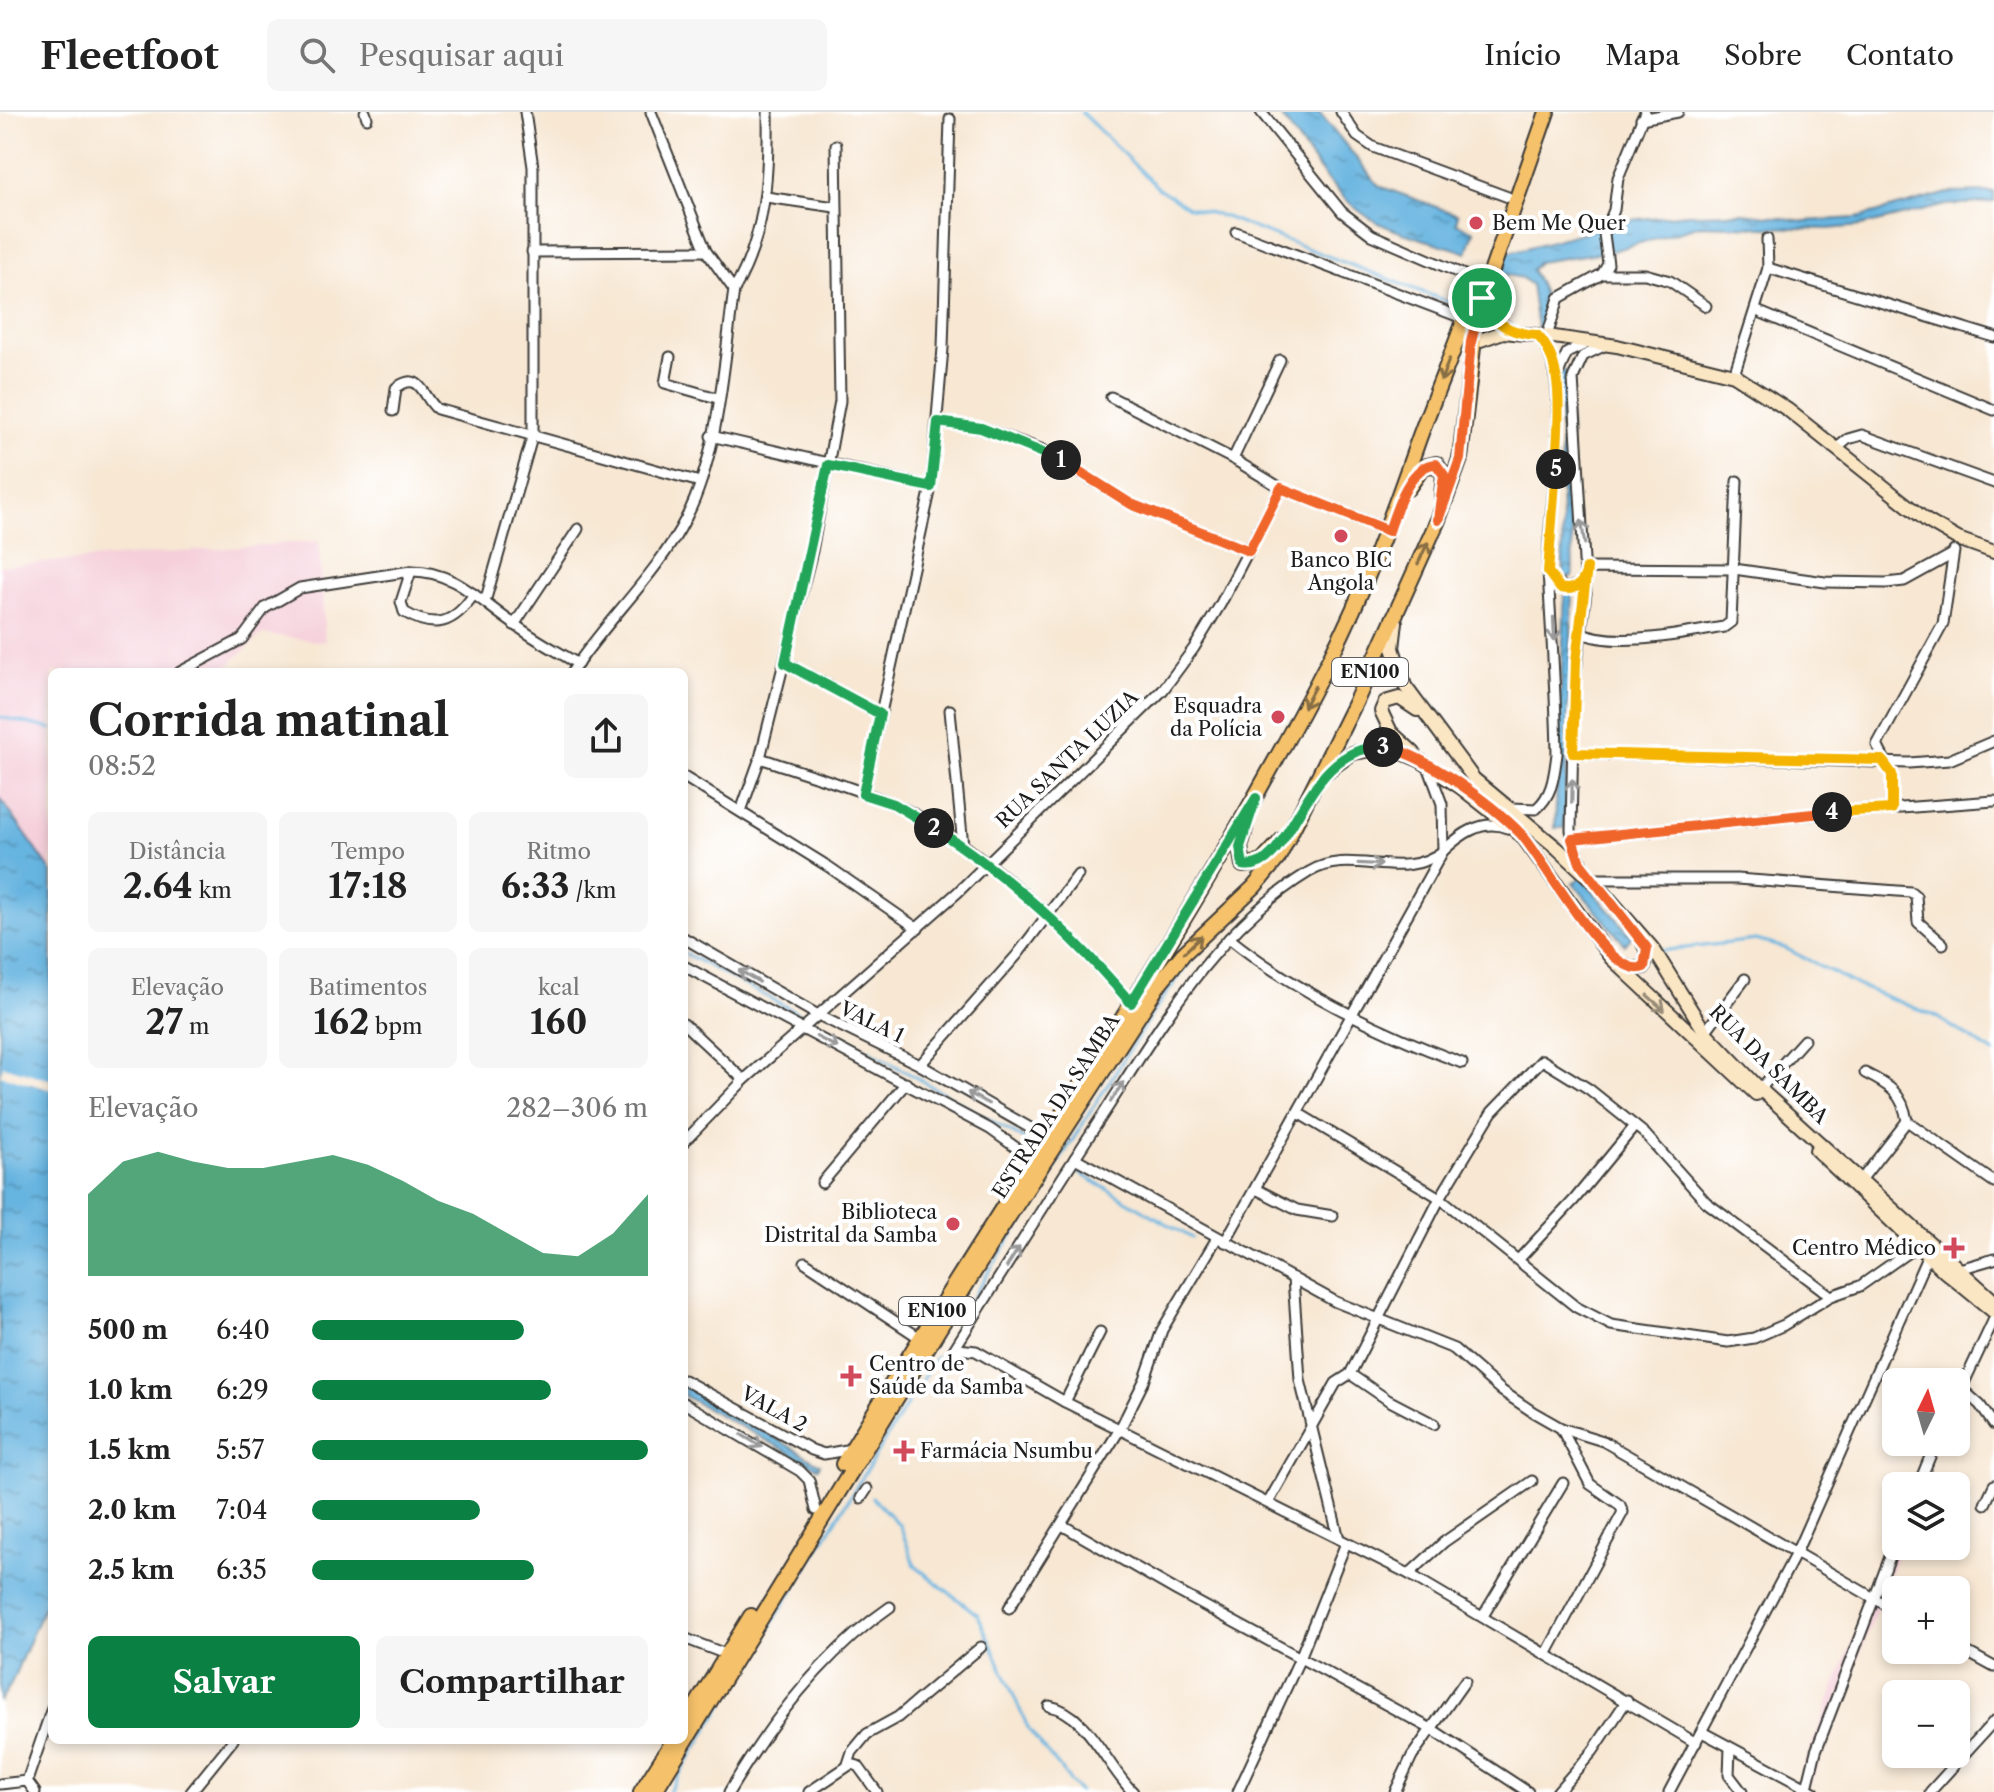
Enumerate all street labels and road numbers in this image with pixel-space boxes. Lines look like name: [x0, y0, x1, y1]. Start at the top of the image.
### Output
road number: EN100: [1332, 658, 1408, 686]
street label: RUA SANTA LUZIA: [991, 684, 1144, 833]
street label: VALA 1: [835, 996, 909, 1048]
street label: RUA DA SAMBA: [1704, 999, 1834, 1129]
street label: ESTRADA DA SAMBA: [987, 1008, 1125, 1203]
road number: EN100: [899, 1297, 975, 1325]
street label: VALA 2: [736, 1381, 811, 1437]

